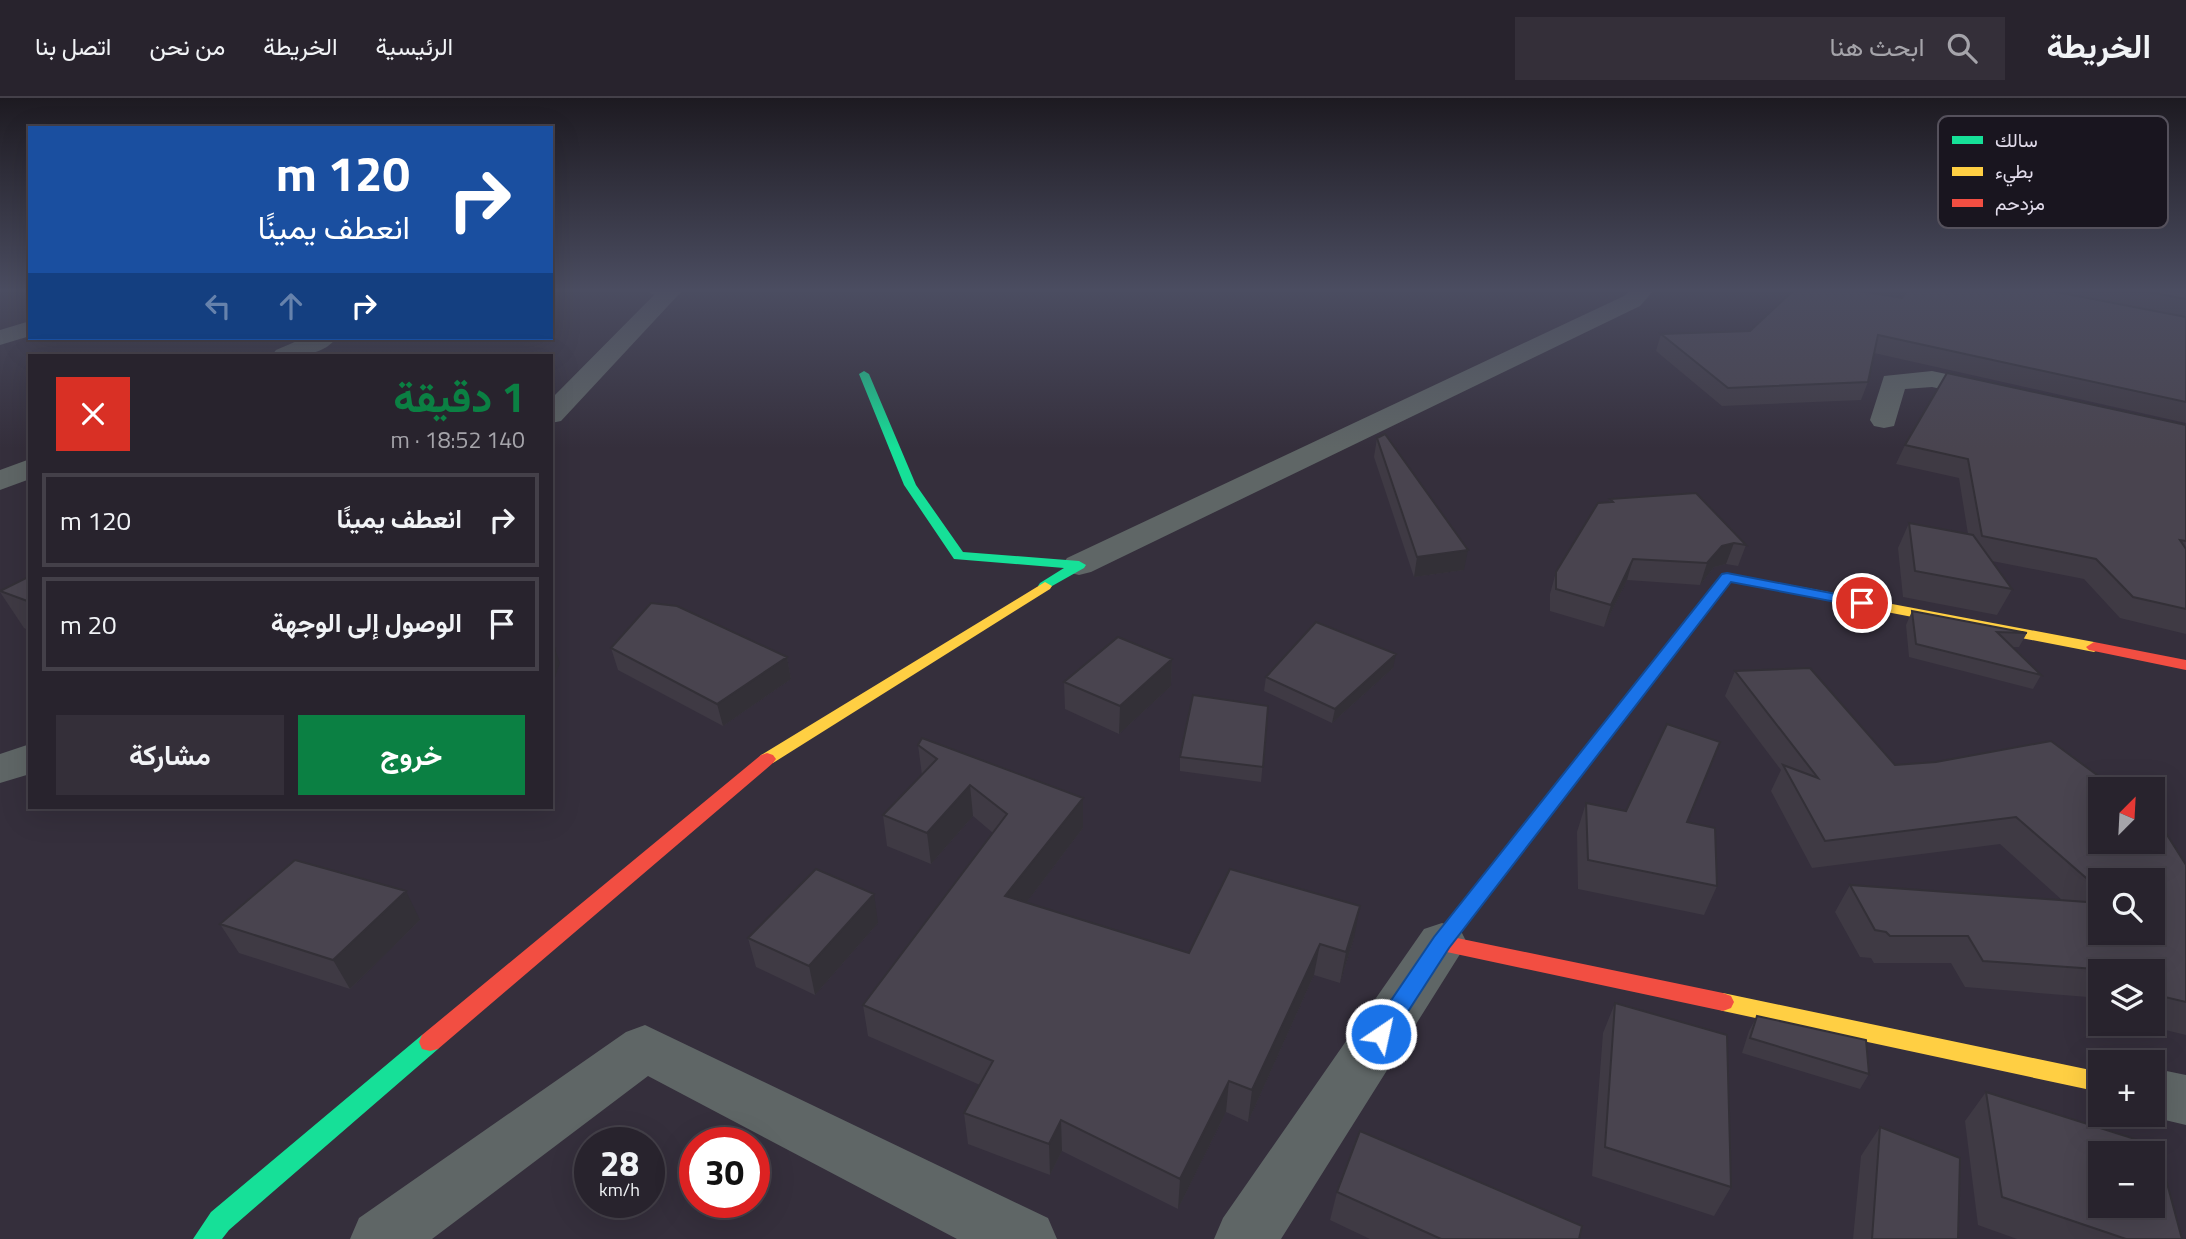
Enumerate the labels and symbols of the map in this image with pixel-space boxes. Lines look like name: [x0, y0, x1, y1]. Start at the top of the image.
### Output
legend: [1938, 116, 2168, 228]
text: سالك: [1995, 125, 2038, 154]
text: بطيء: [1995, 156, 2033, 187]
text: مزدحم: [1995, 188, 2045, 217]
pin: [1832, 573, 1892, 633]
north arrow: [2088, 777, 2165, 854]
position arrow: [1344, 997, 1418, 1071]
speed limit sign: 30: [679, 1127, 770, 1218]

